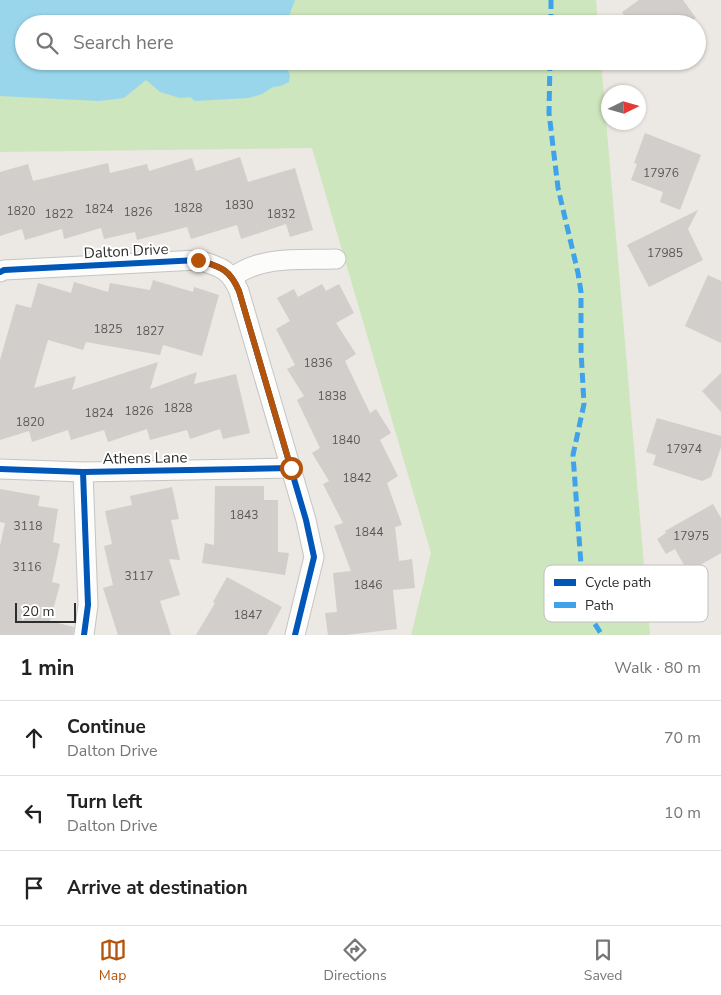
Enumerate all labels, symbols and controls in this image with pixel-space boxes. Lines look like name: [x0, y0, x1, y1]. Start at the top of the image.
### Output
search box: [15, 15, 706, 70]
icon: search: [33, 29, 61, 57]
text: Search here: [73, 30, 174, 56]
north arrow: [601, 85, 646, 130]
house number: 17976: [643, 165, 679, 181]
house number: 1830: [225, 197, 253, 213]
house number: 1828: [174, 200, 202, 216]
house number: 1824: [85, 201, 113, 217]
house number: 1820: [7, 203, 35, 219]
house number: 1826: [124, 204, 152, 220]
house number: 1822: [45, 206, 73, 222]
house number: 1832: [267, 206, 295, 222]
street label: Dalton Drive: [83, 239, 169, 263]
house number: 17985: [647, 245, 683, 261]
route end: [187, 249, 210, 272]
house number: 1825: [94, 321, 122, 337]
house number: 1827: [136, 323, 164, 339]
house number: 1836: [304, 355, 332, 371]
house number: 1838: [318, 388, 346, 404]
house number: 1828: [164, 400, 192, 416]
house number: 1826: [125, 403, 153, 419]
house number: 1824: [85, 405, 113, 421]
house number: 1820: [16, 414, 44, 430]
house number: 1840: [332, 432, 360, 448]
house number: 17974: [666, 441, 702, 457]
street label: Athens Lane: [102, 447, 188, 469]
route start: [280, 457, 303, 480]
house number: 1842: [343, 470, 371, 486]
house number: 1843: [230, 507, 258, 523]
house number: 3118: [14, 518, 42, 534]
house number: 1844: [355, 524, 383, 540]
house number: 17975: [673, 528, 709, 544]
house number: 3116: [13, 559, 41, 575]
legend: [544, 565, 708, 622]
house number: 3117: [125, 568, 153, 584]
text: Cycle path: [585, 573, 651, 592]
house number: 1846: [354, 577, 382, 593]
text: Path: [585, 596, 614, 615]
scale bar: [15, 600, 76, 623]
text: 20 m: [22, 602, 54, 621]
house number: 1847: [234, 607, 262, 623]
text: 1 min: [20, 654, 74, 682]
text: Walk · 80 m: [614, 657, 701, 679]
text: Continue: [67, 714, 146, 740]
icon: ahead: [20, 724, 48, 752]
text: 70 m: [664, 727, 701, 749]
text: Dalton Drive: [67, 740, 158, 762]
text: Turn left: [67, 789, 142, 815]
icon: left: [20, 799, 48, 827]
text: 10 m: [664, 802, 701, 824]
text: Dalton Drive: [67, 815, 158, 837]
icon: arrive: [20, 874, 48, 902]
text: Arrive at destination: [67, 875, 248, 901]
tab: Map: [99, 936, 127, 985]
tab: Directions: [324, 936, 387, 985]
tab: Saved: [584, 936, 622, 985]

